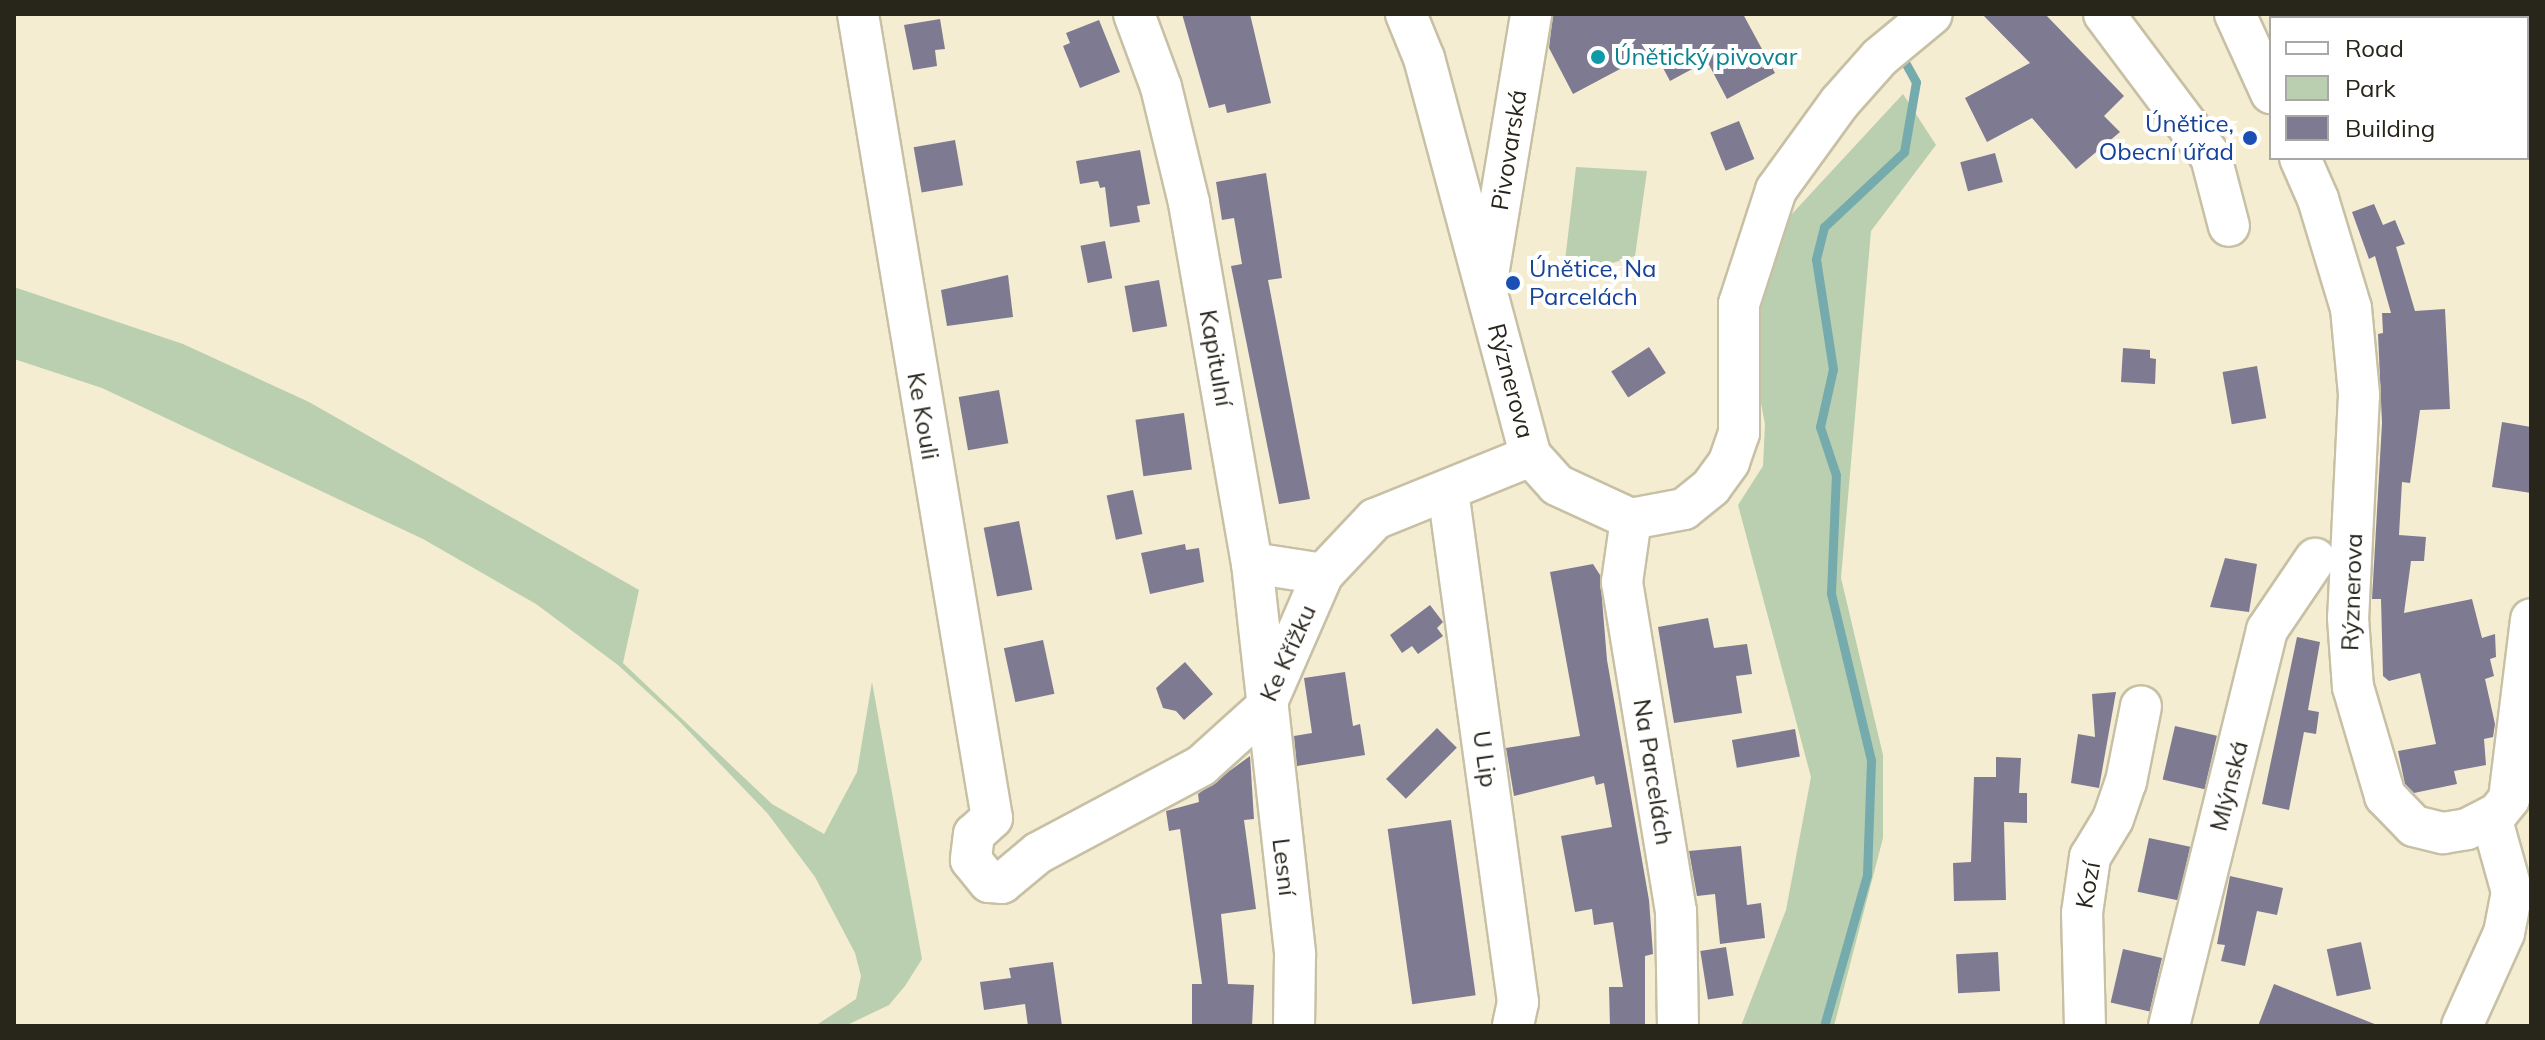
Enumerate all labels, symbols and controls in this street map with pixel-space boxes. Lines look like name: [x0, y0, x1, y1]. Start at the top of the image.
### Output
legend: [2269, 16, 2529, 160]
text: Road: [2345, 33, 2404, 63]
place label: Únětický pivovar: [1614, 43, 1797, 71]
marker: Únětický pivovar: [1589, 48, 1607, 66]
text: Park: [2345, 73, 2396, 103]
street label: Pivovarská: [1485, 88, 1533, 212]
place label: Únětice, Obecní úřad: [2099, 110, 2234, 166]
text: Building: [2345, 113, 2435, 143]
marker: Únětice, Obecní úřad: [2241, 129, 2259, 147]
place label: Únětice, Na Parcelách: [1529, 255, 1657, 311]
marker: Únětice, Na Parcelách: [1504, 274, 1522, 292]
street label: Kapitulní: [1193, 308, 1239, 408]
street label: Rýznerova: [1482, 320, 1540, 442]
street label: Ke Kouli: [901, 370, 945, 462]
street label: Rýznerova: [2336, 533, 2368, 651]
street label: Ke Křížku: [1254, 600, 1322, 706]
street label: Na Parcelách: [1627, 697, 1679, 847]
street label: U Lip: [1467, 729, 1503, 789]
street label: Mlýnská: [2204, 738, 2254, 834]
street label: Lesní: [1266, 837, 1302, 897]
street label: Kozí: [2070, 860, 2106, 910]

